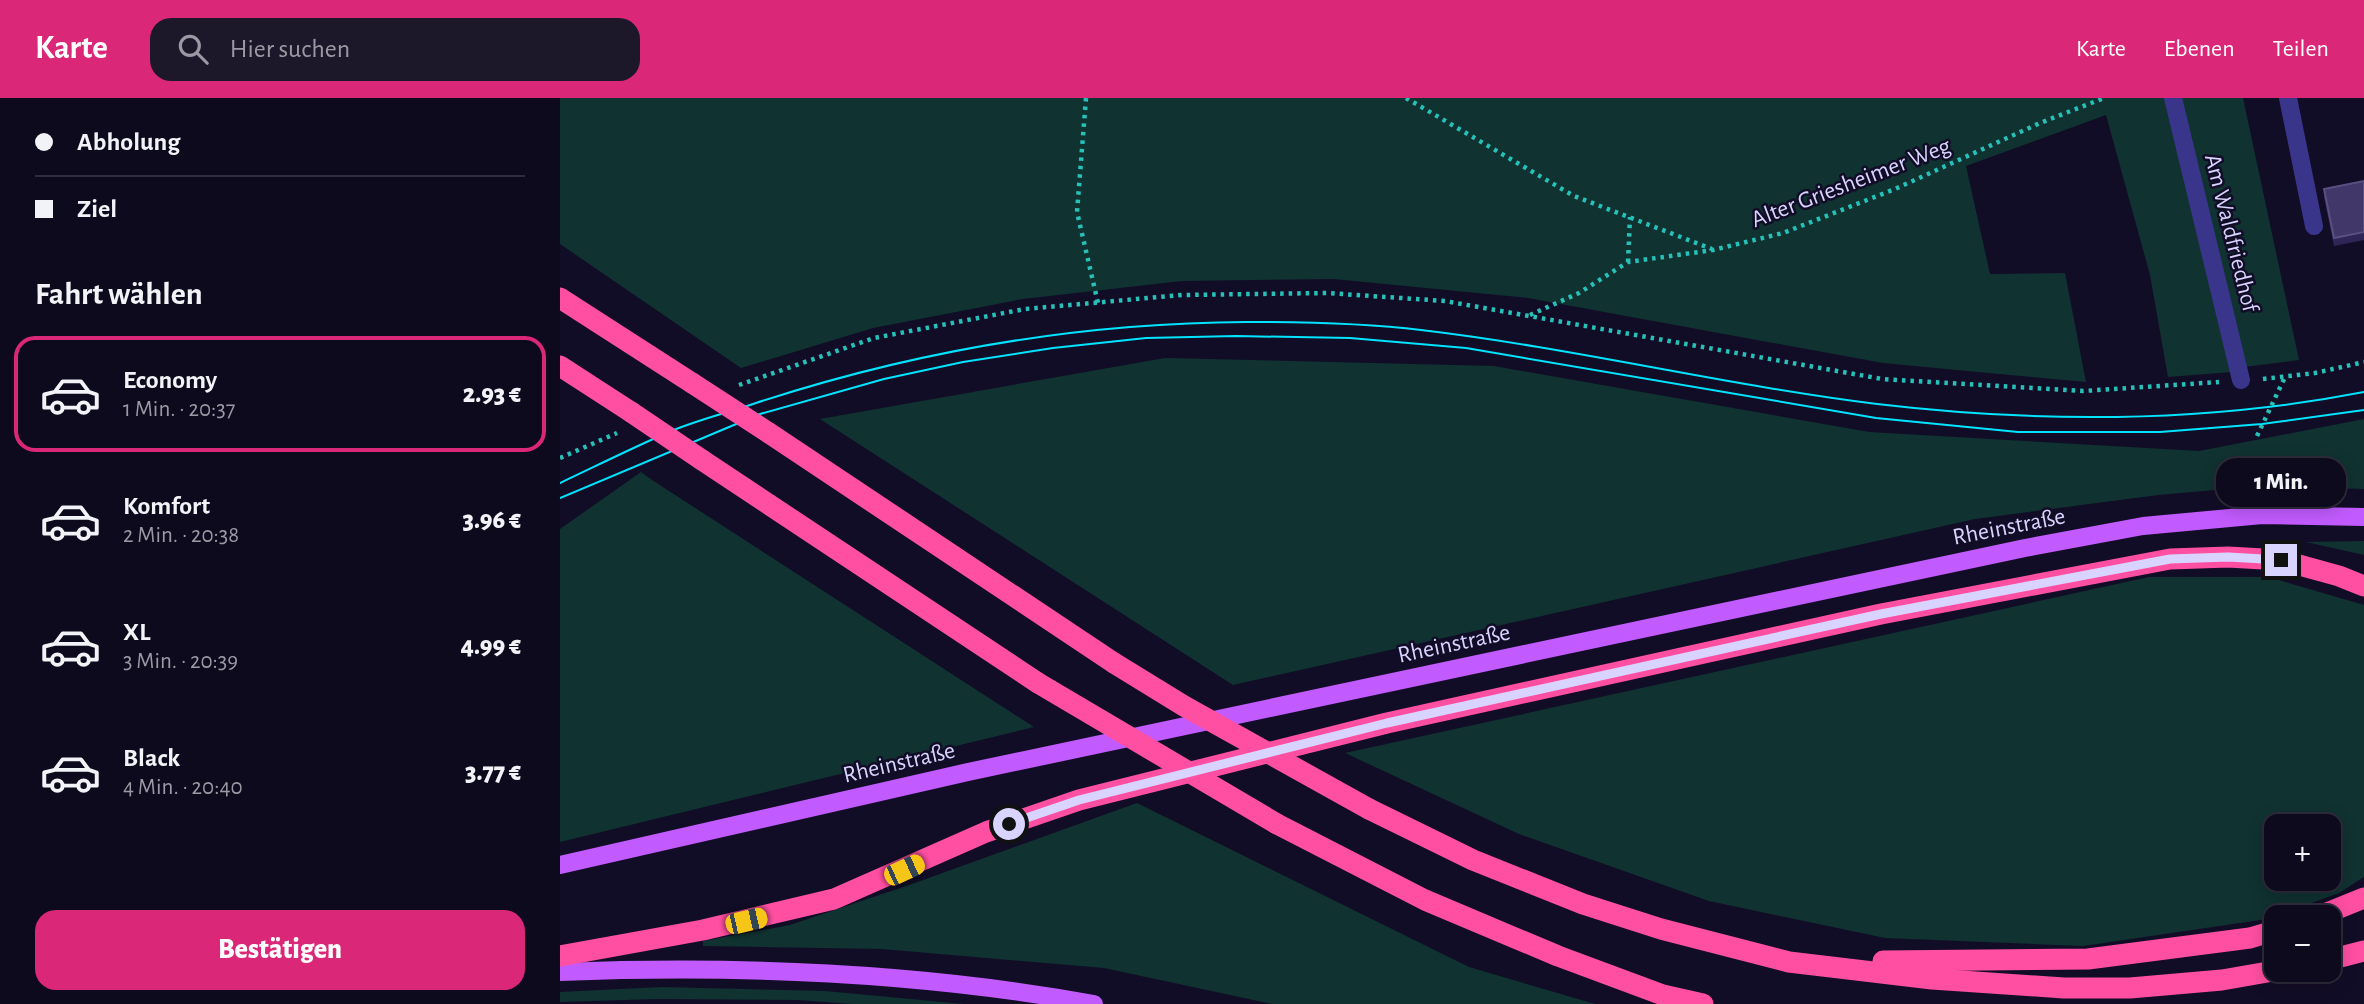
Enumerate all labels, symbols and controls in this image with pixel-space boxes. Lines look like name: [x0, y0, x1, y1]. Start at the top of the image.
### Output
search box: [150, 18, 640, 81]
icon: search: [174, 30, 212, 68]
text: Karte: [35, 32, 108, 65]
text: Hier suchen: [230, 36, 350, 62]
text: Karte: [2076, 37, 2126, 61]
text: Ebenen: [2164, 37, 2235, 61]
text: Teilen: [2273, 37, 2329, 61]
text: Abholung: [77, 129, 180, 155]
street label: Alter Griesheimer Weg: [1748, 134, 1954, 232]
street label: Am Waldfriedhof: [2200, 152, 2263, 316]
text: Ziel: [77, 196, 117, 222]
text: Fahrt wählen: [35, 278, 203, 310]
icon: car: [39, 363, 102, 426]
text: Economy: [123, 367, 217, 393]
text: 2.93 €: [463, 381, 521, 407]
text: 1 Min. · 20:37: [123, 398, 235, 421]
callout: 1 Min.: [2216, 458, 2346, 508]
text: 1 Min.: [2254, 471, 2308, 494]
icon: car: [39, 489, 102, 552]
text: Komfort: [123, 493, 210, 519]
street label: Rheinstraße: [1951, 504, 2067, 550]
text: 3.96 €: [462, 507, 521, 533]
text: 2 Min. · 20:38: [123, 524, 239, 547]
route end: [2265, 544, 2297, 576]
icon: car: [39, 615, 102, 678]
text: XL: [123, 619, 150, 645]
street label: Rheinstraße: [1396, 620, 1512, 668]
text: 4.99 €: [461, 633, 521, 659]
text: 3 Min. · 20:39: [123, 650, 238, 673]
street label: Rheinstraße: [841, 738, 957, 788]
icon: car: [39, 741, 102, 804]
text: Black: [123, 745, 180, 771]
text: 3.77 €: [465, 759, 521, 785]
text: 4 Min. · 20:40: [123, 776, 243, 799]
route start: [993, 808, 1025, 840]
map controls: [2264, 814, 2341, 982]
button: +: [2264, 814, 2341, 891]
car: [881, 852, 928, 888]
button: −: [2264, 905, 2341, 982]
car: [724, 906, 769, 936]
button: Bestätigen: [35, 910, 525, 990]

